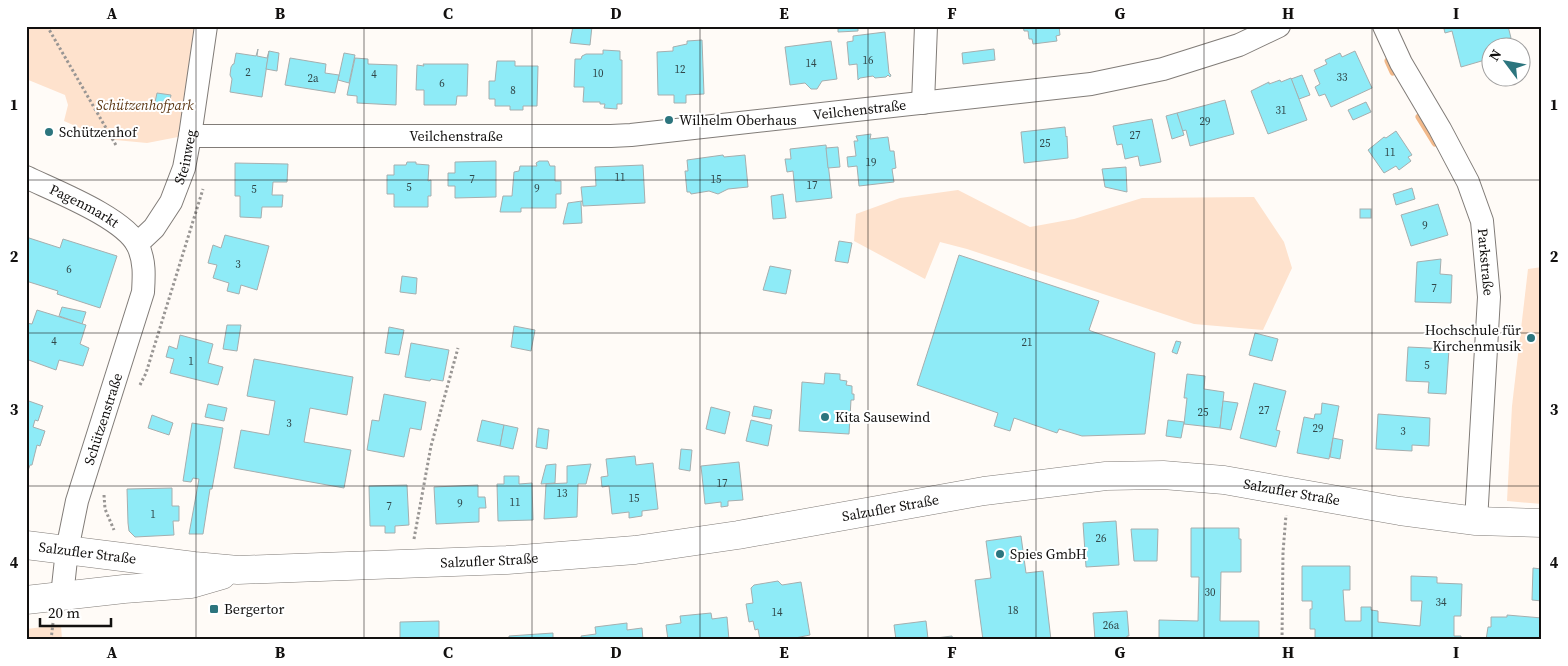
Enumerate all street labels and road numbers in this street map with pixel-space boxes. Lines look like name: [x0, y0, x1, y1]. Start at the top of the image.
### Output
street label: Veilchenstraße: [812, 95, 907, 125]
street label: Veilchenstraße: [409, 126, 503, 146]
street label: Steinweg: [169, 128, 201, 187]
street label: Pagenmarkt: [47, 179, 124, 233]
street label: Parkstraße: [1473, 227, 1499, 297]
street label: Schützenstraße: [79, 370, 127, 468]
street label: Salzufler Straße: [1242, 474, 1342, 510]
street label: Salzufler Straße: [840, 489, 940, 526]
street label: Salzufler Straße: [38, 537, 137, 569]
street label: Salzufler Straße: [440, 548, 539, 572]

